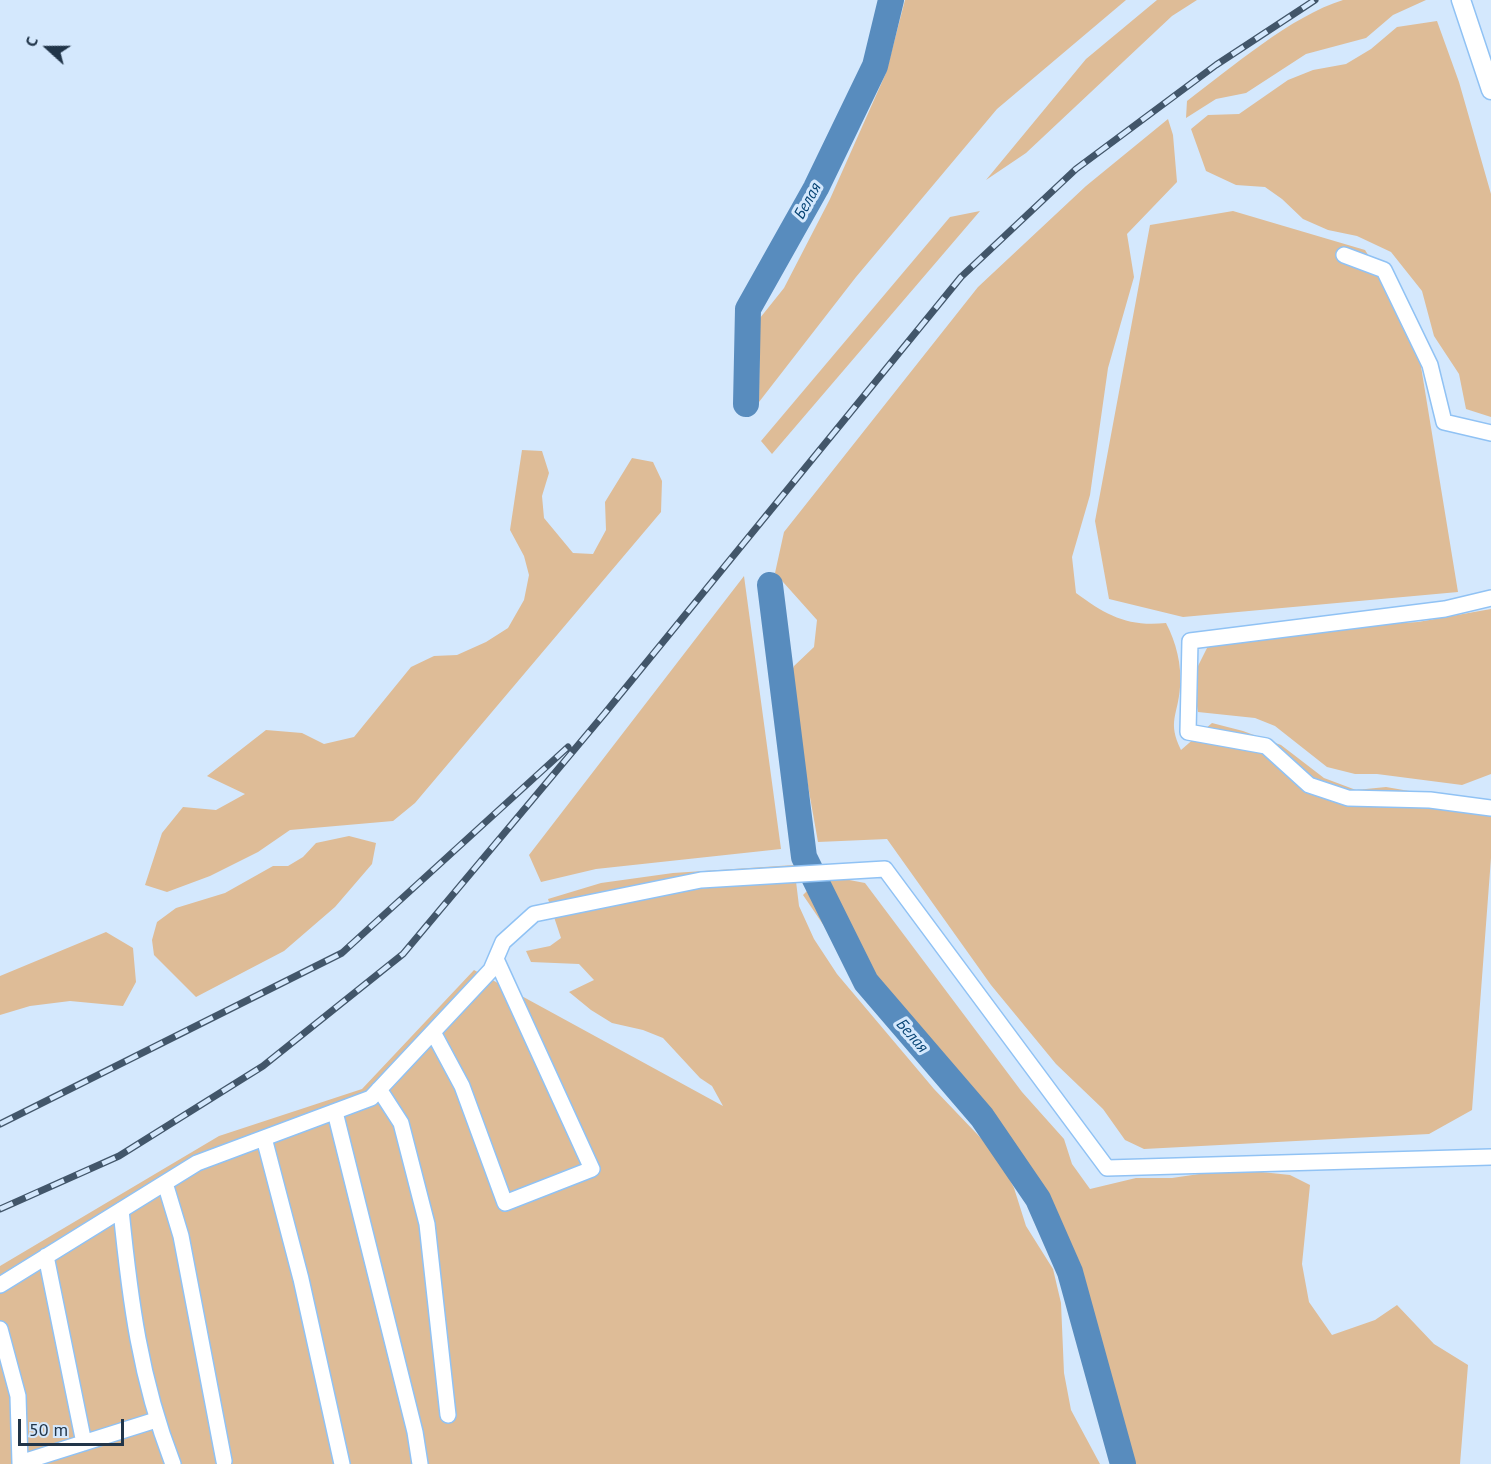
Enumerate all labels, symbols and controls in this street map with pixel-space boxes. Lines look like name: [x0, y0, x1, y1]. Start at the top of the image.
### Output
north arrow: [18, 18, 78, 78]
text: С: [20, 34, 42, 49]
water label: Белая: [790, 179, 826, 223]
water label: Белая: [892, 1015, 932, 1057]
scale bar: [21, 1407, 128, 1445]
text: 50 m: [29, 1418, 68, 1441]

